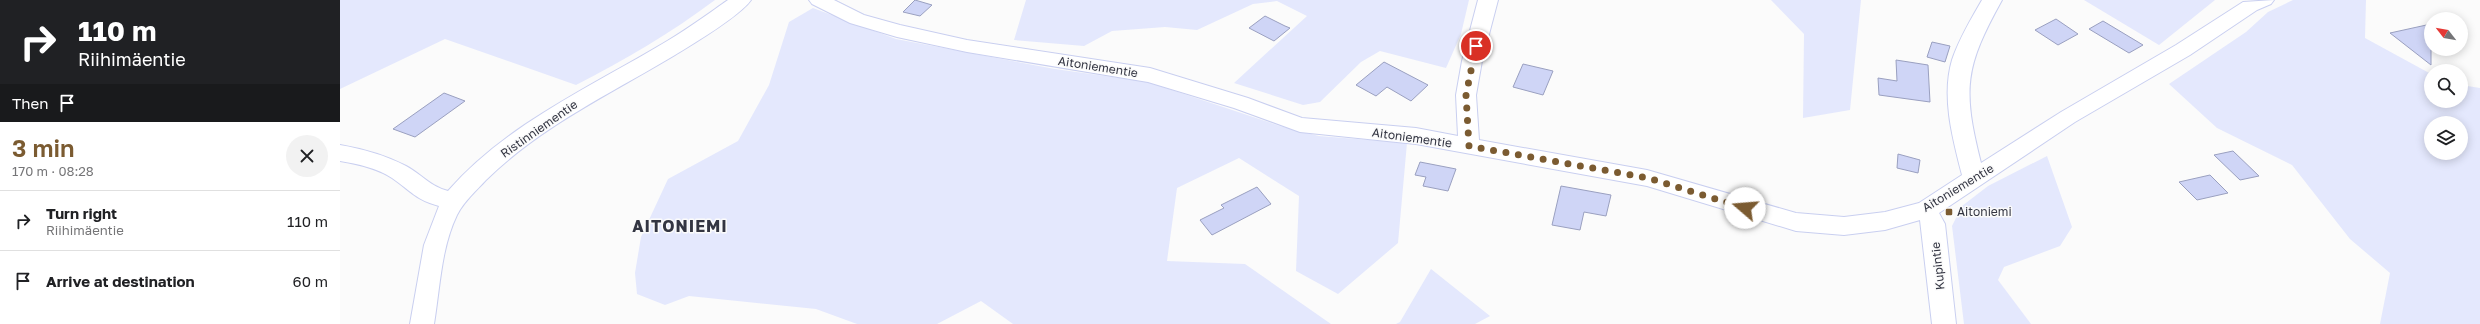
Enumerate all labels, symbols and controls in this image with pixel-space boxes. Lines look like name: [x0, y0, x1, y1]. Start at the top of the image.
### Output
north arrow: [2424, 12, 2468, 56]
map controls: [2424, 12, 2468, 160]
text: 110 m: [78, 14, 157, 47]
icon: right: [12, 16, 64, 68]
pin: [1459, 29, 1493, 63]
icon: arrive: [1465, 35, 1487, 57]
text: Riihimäentie: [78, 48, 186, 70]
street label: Aitoniementie: [1057, 53, 1139, 80]
button: search: [2424, 64, 2468, 108]
icon: arrive: [56, 92, 78, 114]
text: Then: [12, 94, 48, 112]
street label: Ristinniementie: [497, 96, 580, 161]
button: layers: [2424, 116, 2468, 160]
street label: Aitoniementie: [1371, 124, 1453, 151]
text: 3 min: [12, 133, 75, 162]
button: close: [286, 135, 328, 177]
street label: Aitoniementie: [1919, 160, 1996, 215]
text: 170 m · 08:28: [12, 163, 94, 179]
position arrow: [1724, 187, 1766, 229]
text: Turn right: [46, 204, 117, 222]
place label: Aitoniemi: [1957, 204, 2012, 219]
marker: Aitoniemi: [1944, 207, 1954, 217]
icon: right: [12, 210, 34, 232]
text: 110 m: [287, 212, 328, 230]
district label: AITONIEMI: [632, 216, 728, 236]
text: Riihimäentie: [46, 222, 124, 238]
street label: Kupintie: [1928, 241, 1947, 291]
icon: arrive: [12, 270, 34, 292]
text: Arrive at destination: [46, 272, 195, 290]
text: 60 m: [293, 272, 328, 290]

